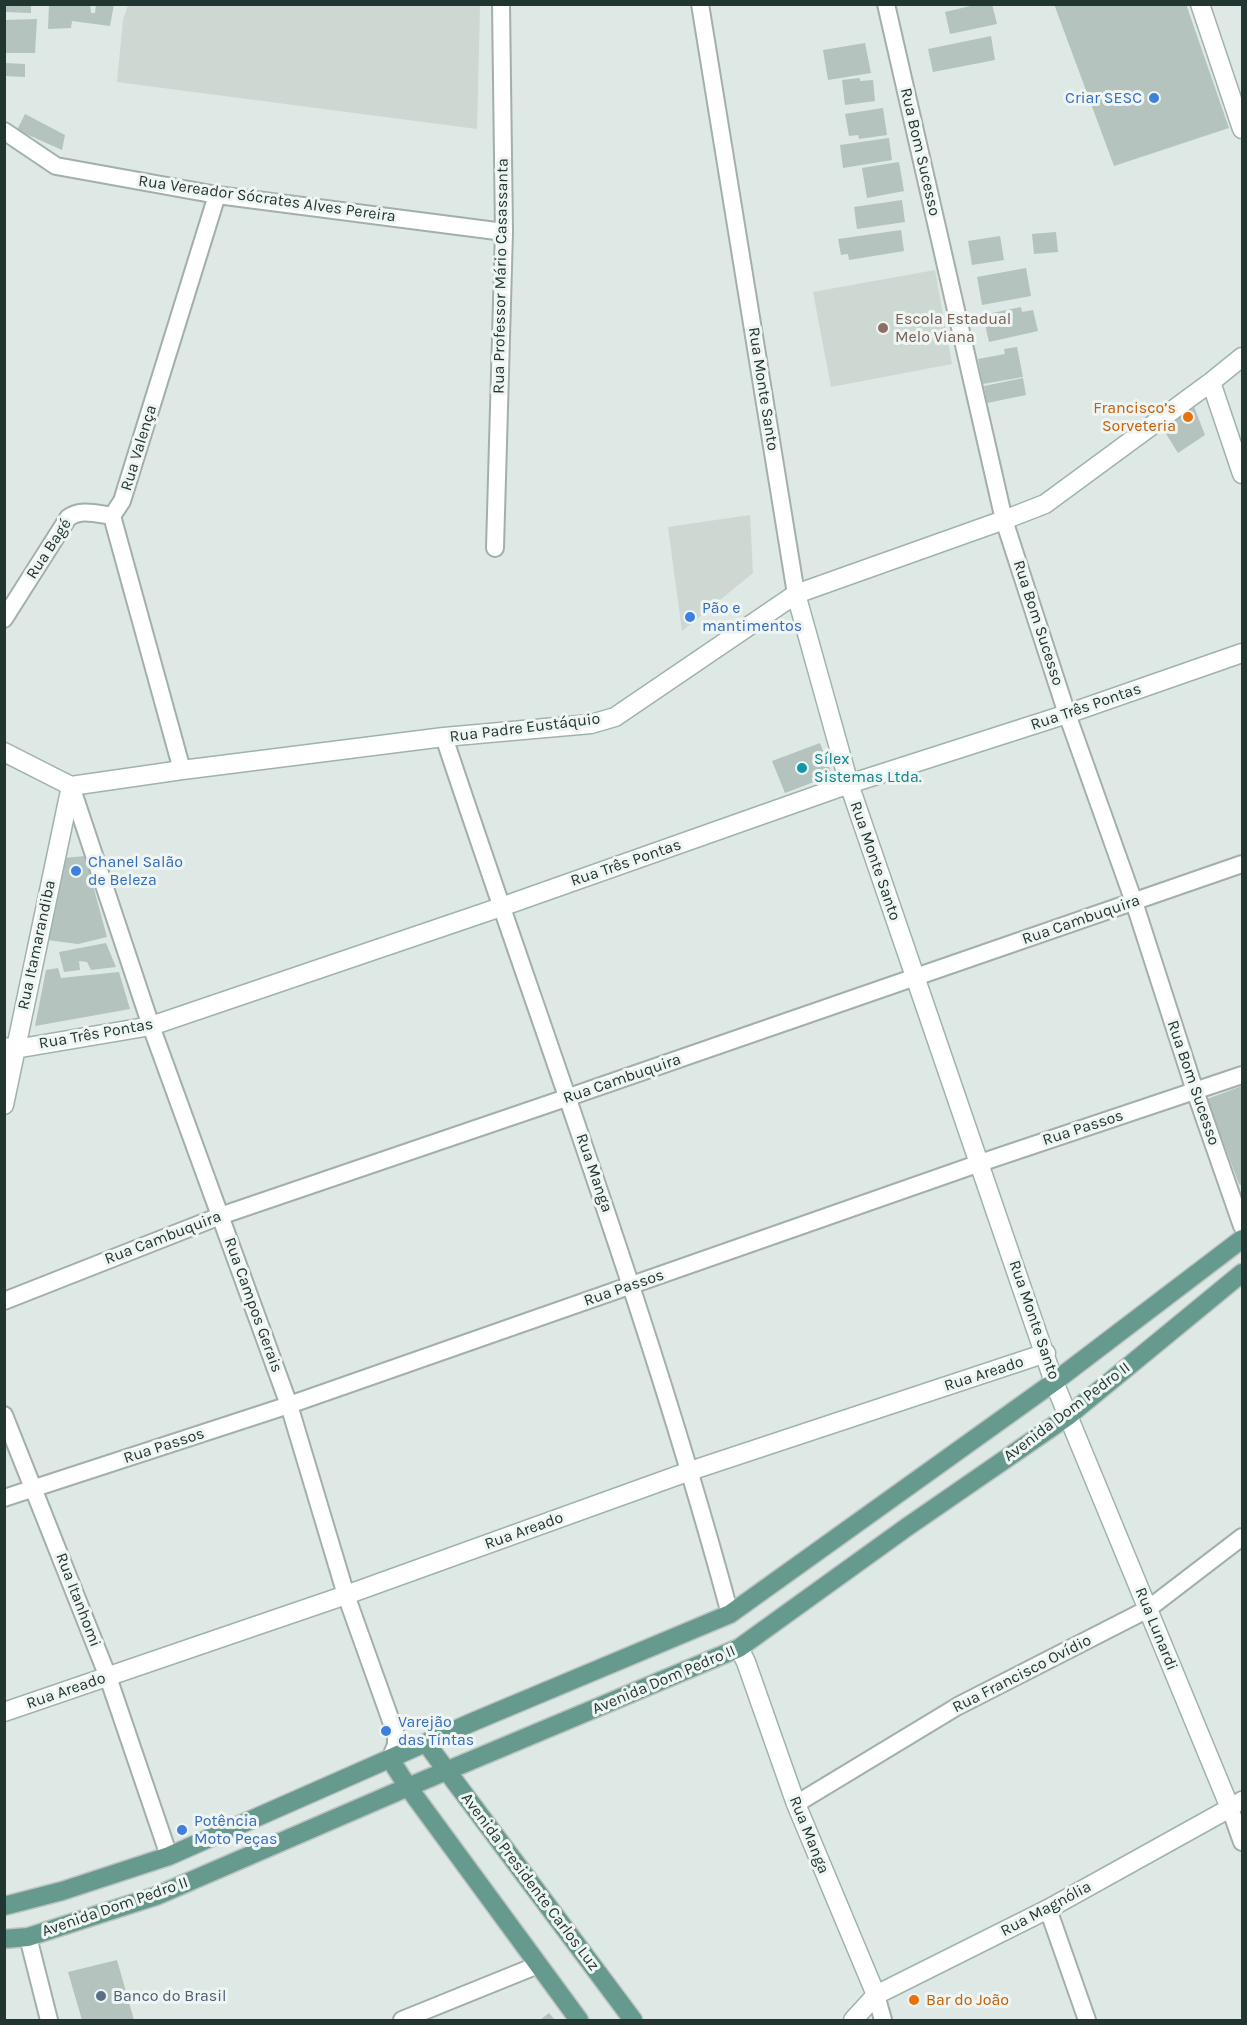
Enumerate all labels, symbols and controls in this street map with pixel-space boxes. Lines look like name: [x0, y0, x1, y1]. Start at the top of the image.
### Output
street label: Rua Bom Sucesso: [896, 86, 944, 218]
place label: Criar SESC: [1065, 88, 1142, 108]
marker: Criar SESC: [1147, 91, 1161, 105]
street label: Rua Professor Mário Casassanta: [489, 158, 513, 394]
street label: Rua Vereador Sócrates Alves Pereira: [137, 171, 397, 227]
place label: Escola Estadual Melo Viana: [895, 309, 1011, 347]
marker: Escola Estadual Melo Viana: [876, 321, 890, 335]
street label: Rua Monte Santo: [744, 326, 782, 452]
place label: Francisco’s Sorveteria: [1093, 398, 1176, 436]
street label: Rua Valença: [117, 403, 161, 493]
marker: Francisco’s Sorveteria: [1181, 410, 1195, 424]
street label: Rua Bagé: [22, 515, 76, 583]
street label: Rua Bom Sucesso: [1009, 558, 1067, 688]
place label: Pão e mantimentos: [702, 598, 802, 636]
marker: Pão e mantimentos: [683, 610, 697, 624]
street label: Rua Três Pontas: [1028, 679, 1144, 735]
street label: Rua Padre Eustáquio: [449, 709, 601, 747]
place label: Sílex Sistemas Ltda.: [814, 749, 922, 787]
marker: Sílex Sistemas Ltda.: [795, 761, 809, 775]
street label: Rua Monte Santo: [846, 799, 904, 923]
street label: Rua Três Pontas: [568, 835, 684, 891]
place label: Chanel Salão de Beleza: [88, 852, 183, 890]
marker: Chanel Salão de Beleza: [69, 864, 83, 878]
street label: Rua Itamarandiba: [14, 878, 60, 1012]
street label: Rua Cambuquira: [1020, 891, 1142, 949]
street label: Rua Três Pontas: [37, 1015, 155, 1053]
street label: Rua Bom Sucesso: [1163, 1018, 1223, 1148]
street label: Rua Cambuquira: [561, 1050, 683, 1108]
street label: Rua Passos: [1040, 1106, 1126, 1150]
street label: Rua Manga: [572, 1131, 616, 1215]
street label: Rua Cambuquira: [102, 1207, 224, 1269]
street label: Rua Campos Gerais: [220, 1235, 286, 1375]
street label: Rua Monte Santo: [1005, 1258, 1063, 1382]
street label: Rua Passos: [581, 1265, 667, 1311]
street label: Rua Areado: [942, 1352, 1026, 1396]
street label: Avenida Dom Pedro II: [1000, 1358, 1134, 1466]
street label: Rua Passos: [121, 1424, 207, 1468]
street label: Rua Areado: [482, 1508, 566, 1554]
street label: Rua Itanhomi: [51, 1550, 105, 1650]
street label: Rua Lunardi: [1131, 1585, 1181, 1673]
street label: Rua Francisco Ovídio: [949, 1631, 1095, 1717]
street label: Avenida Dom Pedro II: [590, 1641, 738, 1719]
street label: Rua Areado: [24, 1669, 108, 1713]
place label: Varejão das Tintas: [398, 1712, 474, 1750]
marker: Varejão das Tintas: [379, 1724, 393, 1738]
street label: Avenida Presidente Carlos Luz: [457, 1789, 603, 1975]
street label: Rua Manga: [785, 1793, 833, 1877]
place label: Potência Moto Peças: [194, 1811, 277, 1849]
marker: Potência Moto Peças: [175, 1823, 189, 1837]
street label: Avenida Dom Pedro II: [39, 1873, 191, 1941]
street label: Rua Magnólia: [997, 1877, 1095, 1941]
place label: Banco do Brasil: [113, 1986, 226, 2006]
marker: Banco do Brasil: [94, 1989, 108, 2003]
place label: Bar do João: [926, 1990, 1009, 2010]
marker: Bar do João: [907, 1993, 921, 2007]

